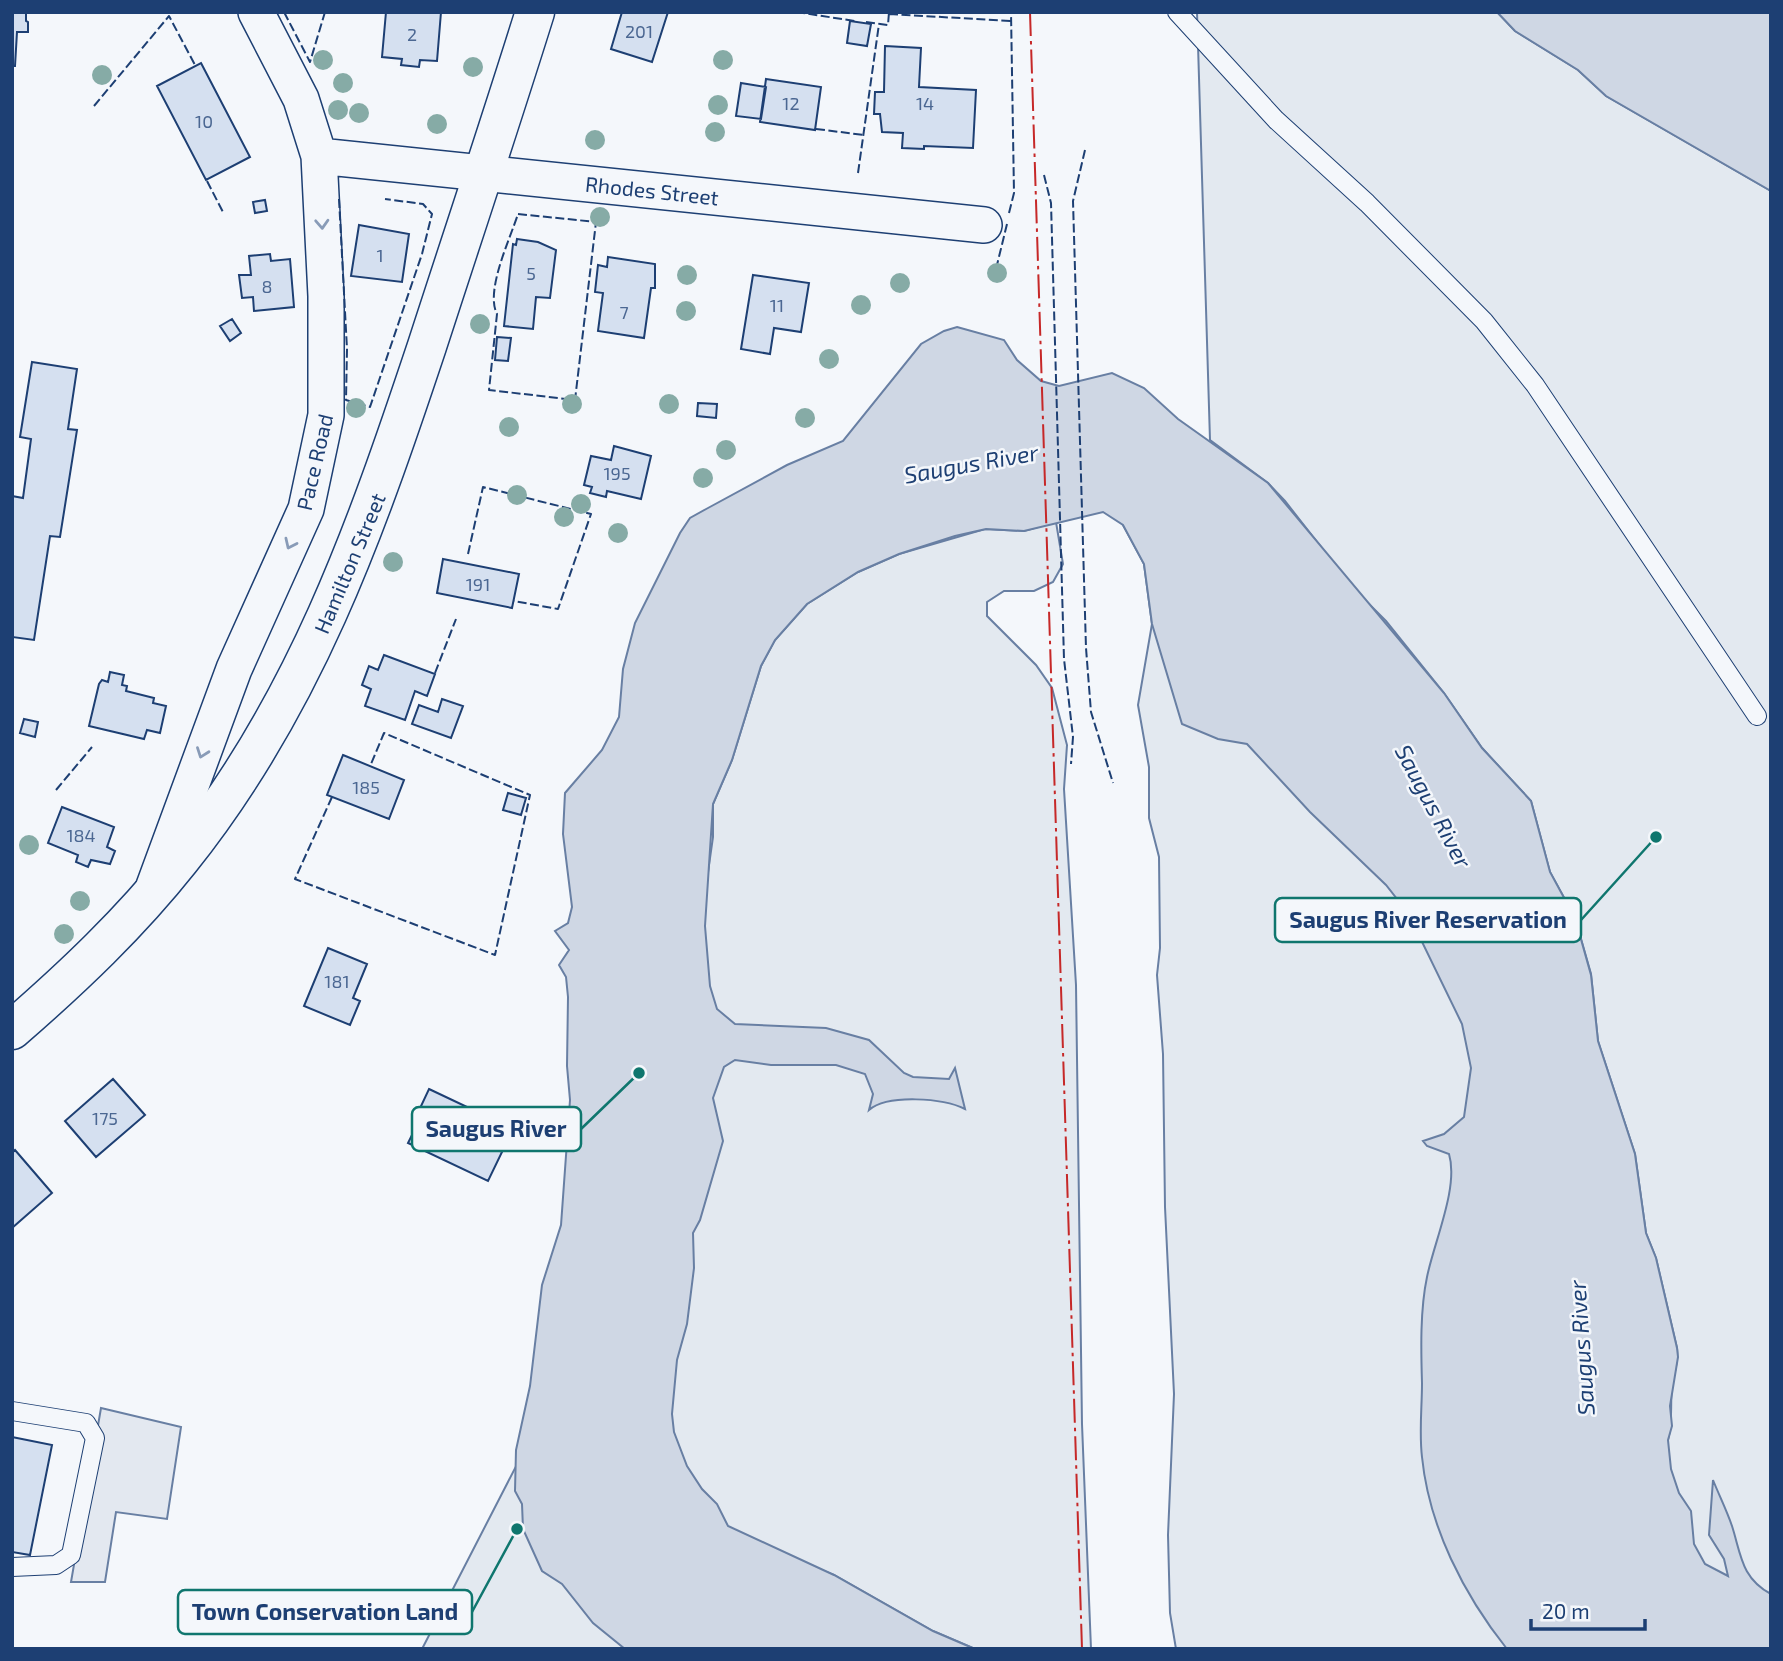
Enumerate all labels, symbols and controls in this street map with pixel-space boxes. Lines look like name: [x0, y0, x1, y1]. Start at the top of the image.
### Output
house number: 201: [625, 20, 653, 42]
house number: 2: [407, 23, 417, 45]
house number: 12: [782, 92, 800, 114]
house number: 14: [916, 92, 934, 114]
house number: 10: [195, 110, 213, 132]
street label: Rhodes Street: [584, 171, 720, 209]
one-way arrow: [315, 219, 330, 230]
house number: 1: [376, 244, 384, 266]
house number: 5: [526, 262, 536, 284]
house number: 8: [262, 275, 272, 297]
house number: 11: [770, 294, 784, 316]
house number: 7: [619, 301, 629, 323]
street label: Pace Road: [291, 411, 337, 513]
water label: Saugus River: [902, 437, 1041, 489]
house number: 195: [603, 462, 631, 484]
street label: Hamilton Street: [308, 489, 390, 637]
one-way arrow: [284, 536, 298, 549]
house number: 191: [466, 573, 490, 595]
water label: Saugus River: [1390, 740, 1479, 873]
one-way arrow: [196, 747, 210, 759]
house number: 185: [352, 776, 380, 798]
house number: 184: [66, 824, 96, 846]
callout: Saugus River Reservation: [1275, 898, 1581, 942]
text: Saugus River Reservation: [1289, 905, 1567, 933]
house number: 181: [324, 970, 350, 992]
house number: 175: [92, 1107, 118, 1129]
callout: Saugus River: [412, 1107, 581, 1151]
text: Saugus River: [425, 1114, 567, 1142]
water label: Saugus River: [1562, 1278, 1600, 1417]
scale bar: [1531, 1588, 1645, 1632]
callout: Town Conservation Land: [178, 1590, 472, 1634]
text: Town Conservation Land: [192, 1597, 458, 1625]
text: 20 m: [1542, 1598, 1590, 1623]

